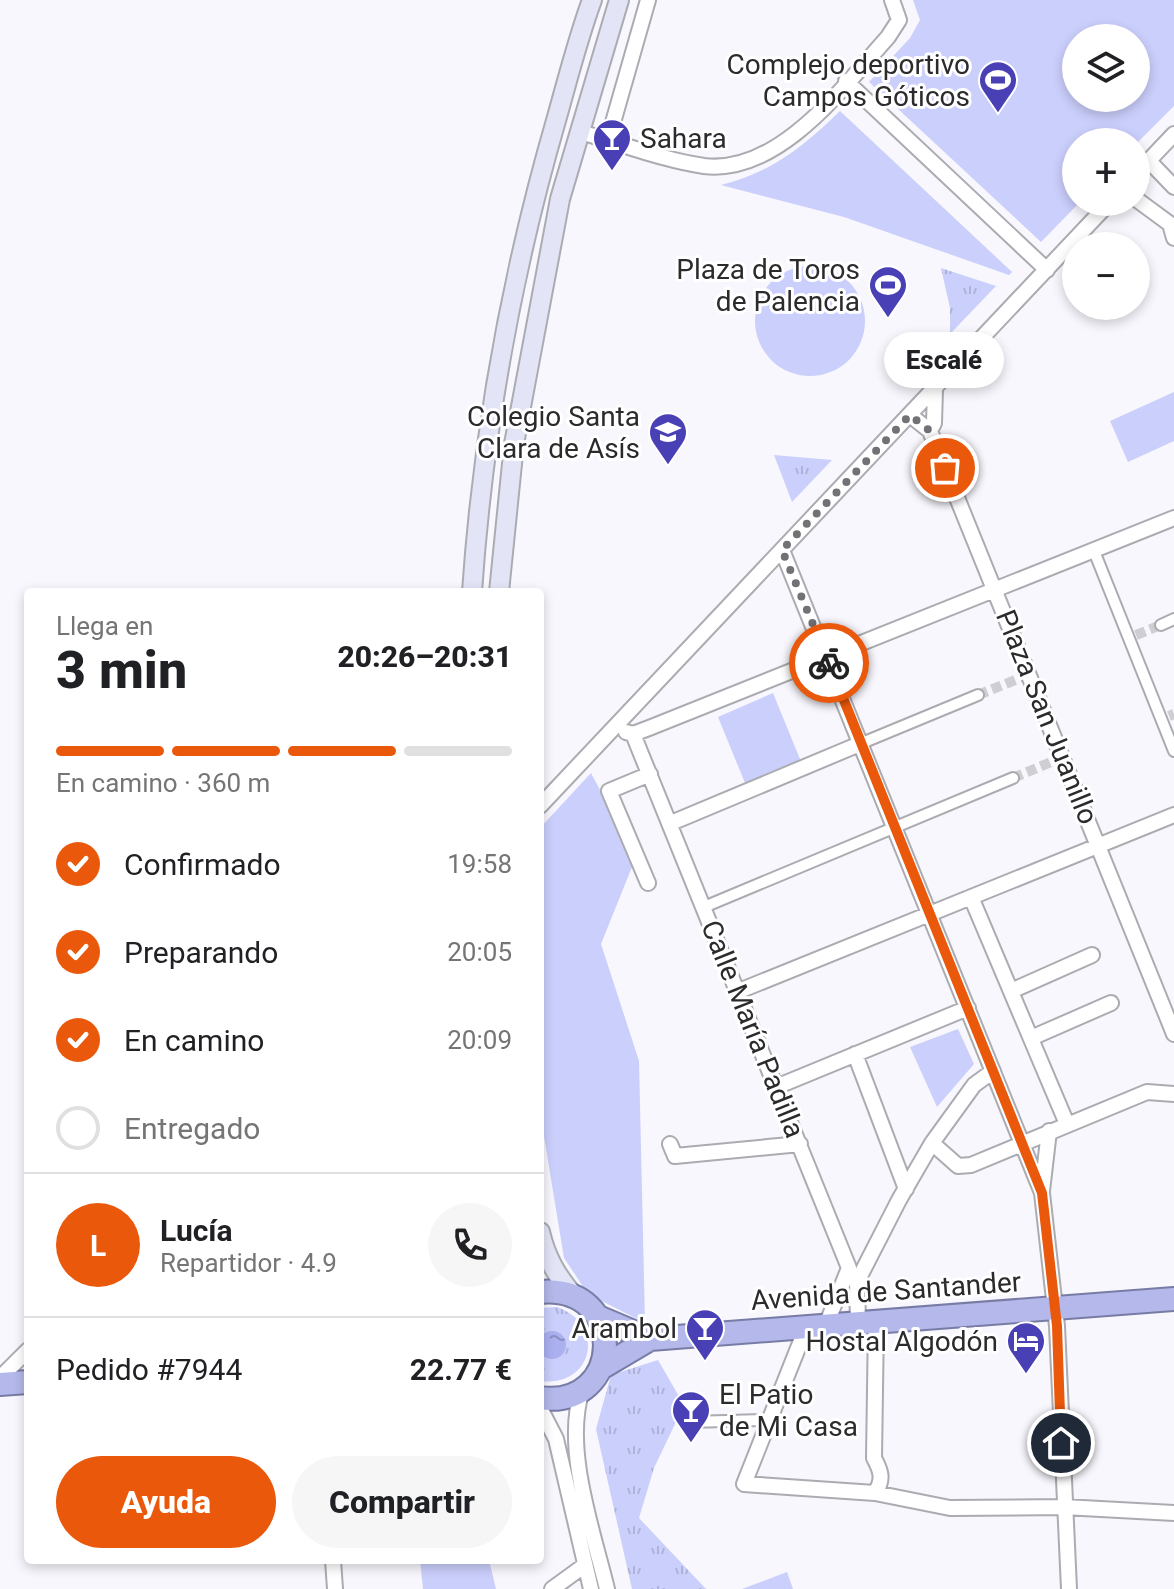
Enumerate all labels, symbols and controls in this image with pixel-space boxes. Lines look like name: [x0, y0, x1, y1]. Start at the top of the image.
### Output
map controls: [1062, 24, 1150, 320]
button: layers: [1062, 24, 1150, 112]
place label: Complejo deportivo Campos Góticos: [726, 48, 970, 113]
sports icon: Complejo deportivo Campos Góticos: [977, 59, 1019, 114]
bar icon: Sahara: [591, 117, 633, 172]
place label: Sahara: [640, 122, 727, 155]
button: +: [1062, 128, 1150, 216]
button: −: [1062, 232, 1150, 320]
place label: Plaza de Toros de Palencia: [676, 253, 860, 318]
sports icon: Plaza de Toros de Palencia: [867, 264, 909, 319]
callout: Escalé: [885, 332, 1005, 388]
text: Escalé: [906, 345, 982, 375]
place label: Colegio Santa Clara de Asís: [467, 400, 640, 465]
school or university icon: Colegio Santa Clara de Asís: [647, 411, 689, 466]
pin: [911, 434, 979, 502]
icon: bag: [923, 446, 967, 490]
street label: Plaza San Juanillo: [989, 605, 1105, 829]
text: Llega en: [56, 611, 153, 641]
courier: [789, 623, 869, 703]
text: 20:26–20:31: [337, 639, 512, 674]
text: 3 min: [56, 640, 187, 701]
icon: bike: [807, 641, 851, 685]
text: En camino · 360 m: [56, 768, 270, 798]
icon: check: [56, 842, 100, 886]
text: Confirmado: [124, 847, 281, 882]
text: 19:58: [447, 849, 512, 879]
street label: Calle María Padilla: [694, 916, 812, 1142]
icon: check: [56, 930, 100, 974]
text: Preparando: [124, 935, 278, 970]
text: 20:05: [447, 937, 512, 967]
icon: check: [56, 1018, 100, 1062]
text: En camino: [124, 1023, 264, 1058]
text: 20:09: [447, 1025, 512, 1055]
text: Entregado: [124, 1111, 260, 1146]
button: phone: [428, 1203, 512, 1287]
text: Lucía: [160, 1213, 233, 1248]
text: L: [90, 1228, 106, 1263]
text: Repartidor · 4.9: [160, 1248, 337, 1278]
street label: Avenida de Santander: [750, 1265, 1023, 1317]
bar icon: Arambol: [684, 1307, 726, 1362]
place label: Arambol: [572, 1312, 677, 1345]
hotel icon: Hostal Algodón: [1005, 1320, 1047, 1375]
place label: Hostal Algodón: [805, 1325, 998, 1358]
text: Pedido #7944: [56, 1352, 242, 1387]
text: 22.77 €: [410, 1352, 512, 1387]
place label: El Patio de Mi Casa: [719, 1378, 858, 1443]
bar icon: El Patio de Mi Casa: [670, 1389, 712, 1444]
pin: [1027, 1409, 1095, 1477]
icon: home: [1039, 1421, 1083, 1465]
button: Ayuda: [56, 1456, 276, 1548]
button: Compartir: [292, 1456, 512, 1548]

